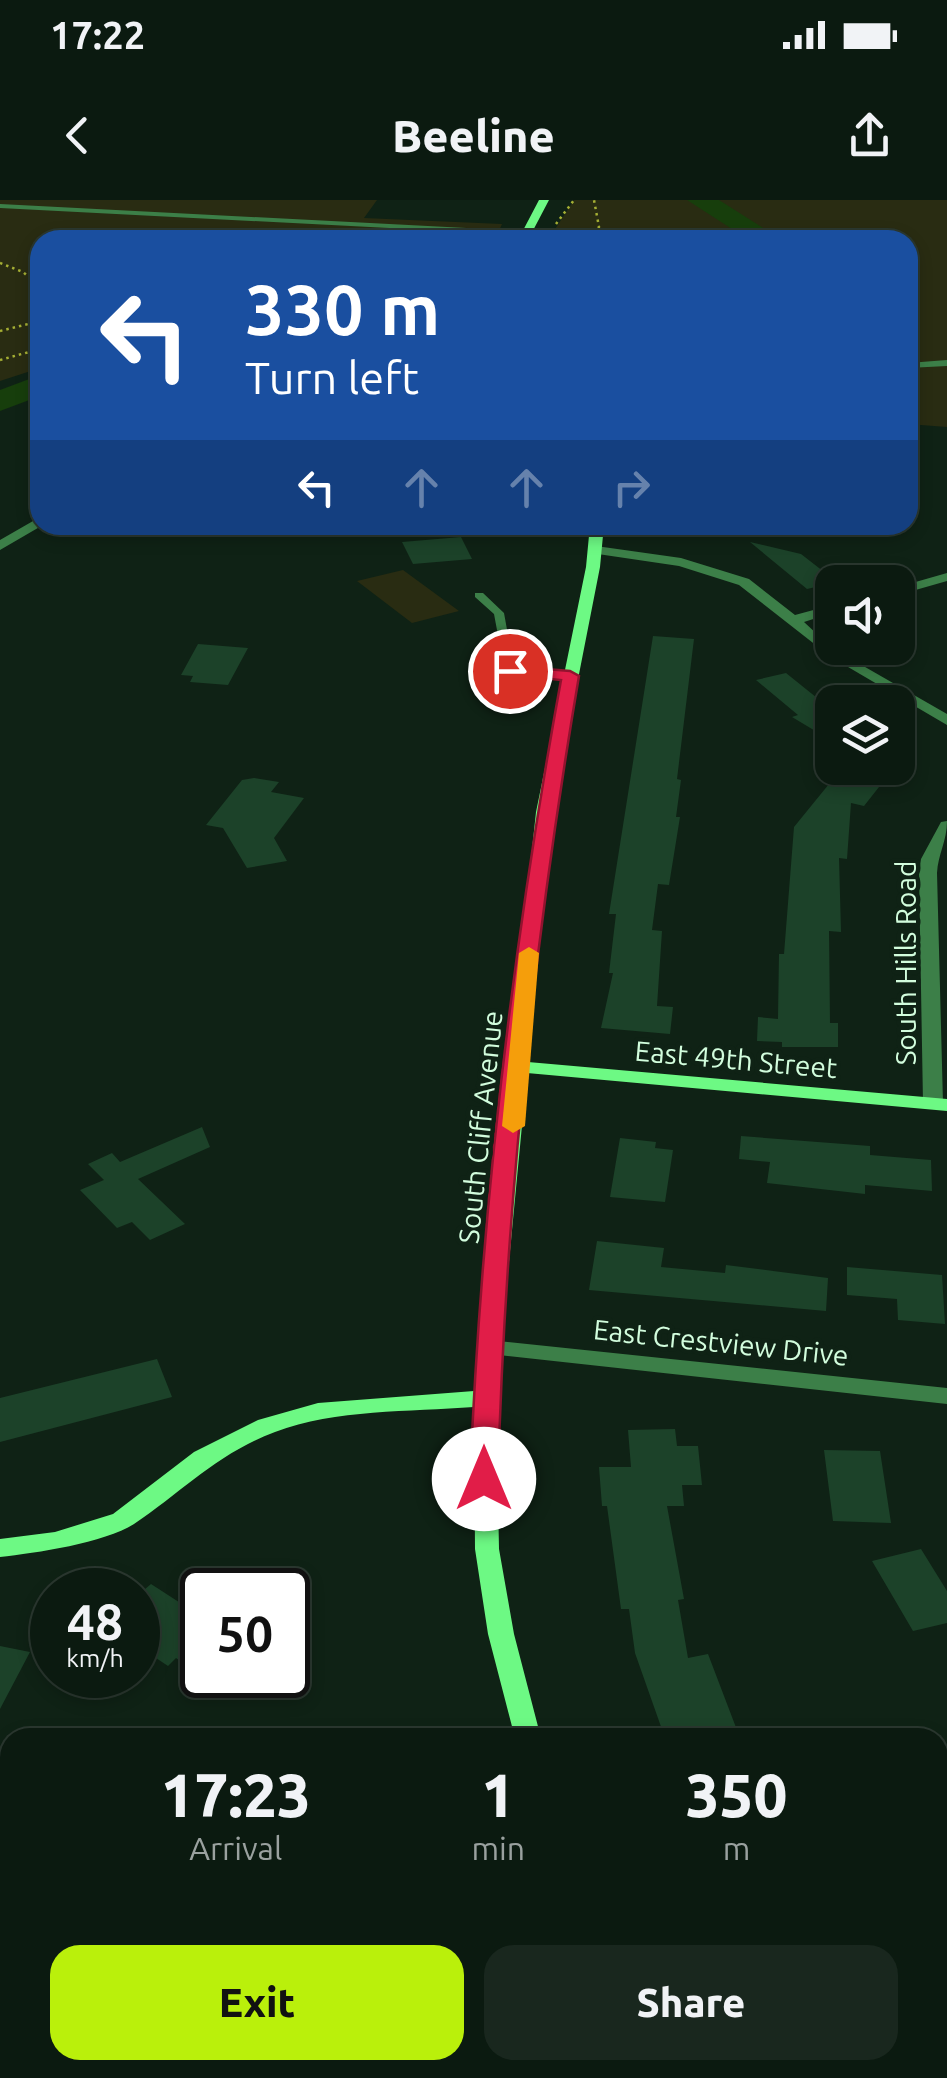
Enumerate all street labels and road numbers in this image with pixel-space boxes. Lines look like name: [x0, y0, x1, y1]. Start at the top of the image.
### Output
street label: South Hills Road: [890, 861, 921, 1065]
street label: South Cliff Avenue: [452, 1009, 508, 1245]
street label: East 49th Street: [634, 1035, 838, 1083]
street label: East Crestview Drive: [592, 1313, 850, 1371]

